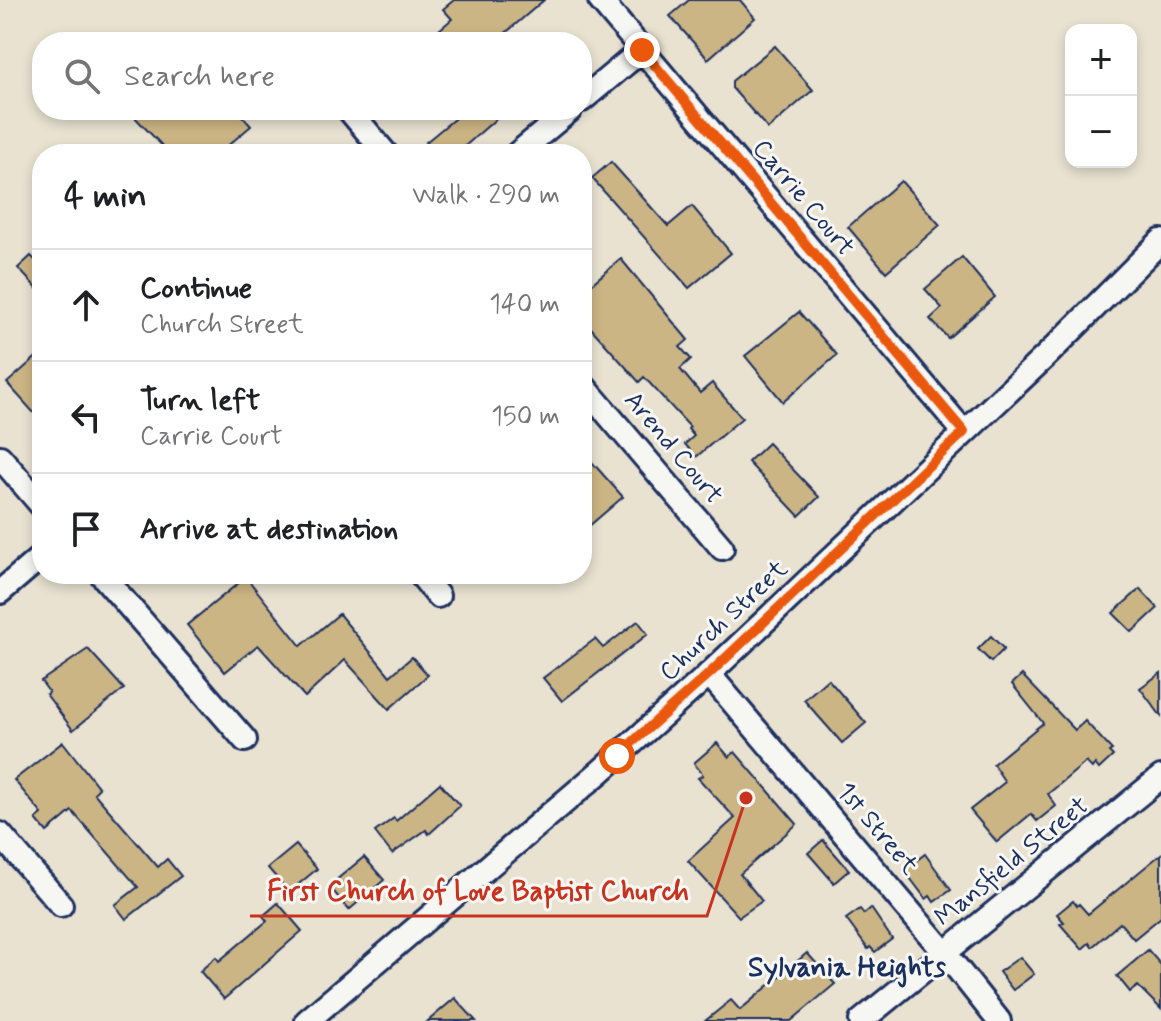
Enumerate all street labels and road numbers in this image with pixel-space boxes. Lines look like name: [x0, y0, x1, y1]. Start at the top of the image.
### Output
street label: Carrie Court: [744, 132, 862, 264]
street label: Arend Court: [616, 384, 730, 512]
street label: Church Street: [653, 553, 795, 689]
street label: 1st Street: [828, 776, 926, 882]
street label: Mansfield Street: [928, 789, 1096, 935]

